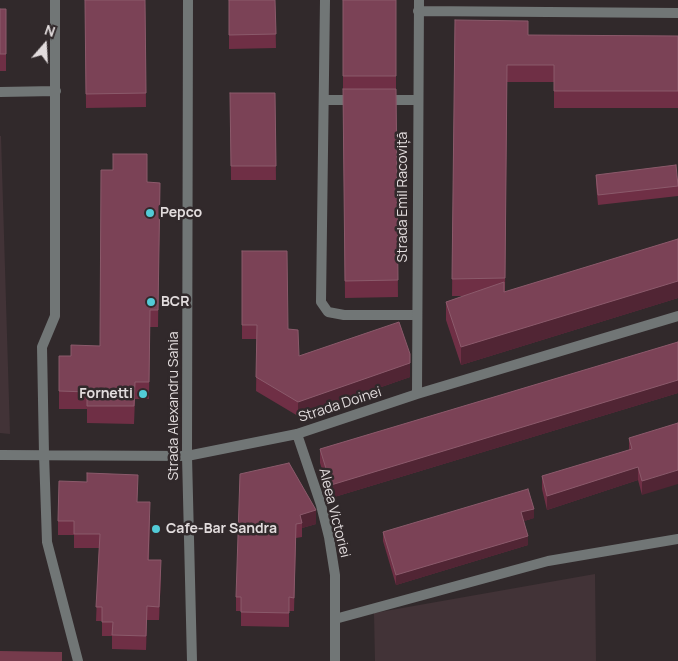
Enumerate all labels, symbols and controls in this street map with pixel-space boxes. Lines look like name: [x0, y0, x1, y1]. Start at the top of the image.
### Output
north arrow: [20, 20, 70, 70]
text: N: [42, 20, 58, 41]
street label: Strada Emil Racoviță: [395, 132, 411, 262]
place label: Pepco: [160, 205, 202, 221]
marker: Pepco: [144, 207, 156, 219]
place label: BCR: [161, 294, 189, 310]
marker: BCR: [145, 296, 157, 308]
street label: Strada Alexandru Sahia: [166, 331, 182, 481]
street label: Strada Doinei: [296, 384, 384, 426]
place label: Fornetti: [79, 386, 133, 402]
marker: Fornetti: [137, 388, 149, 400]
street label: Aleea Victoriei: [315, 467, 353, 559]
place label: Cafe-Bar Sandra: [166, 521, 277, 537]
marker: Cafe-Bar Sandra: [150, 523, 162, 535]

